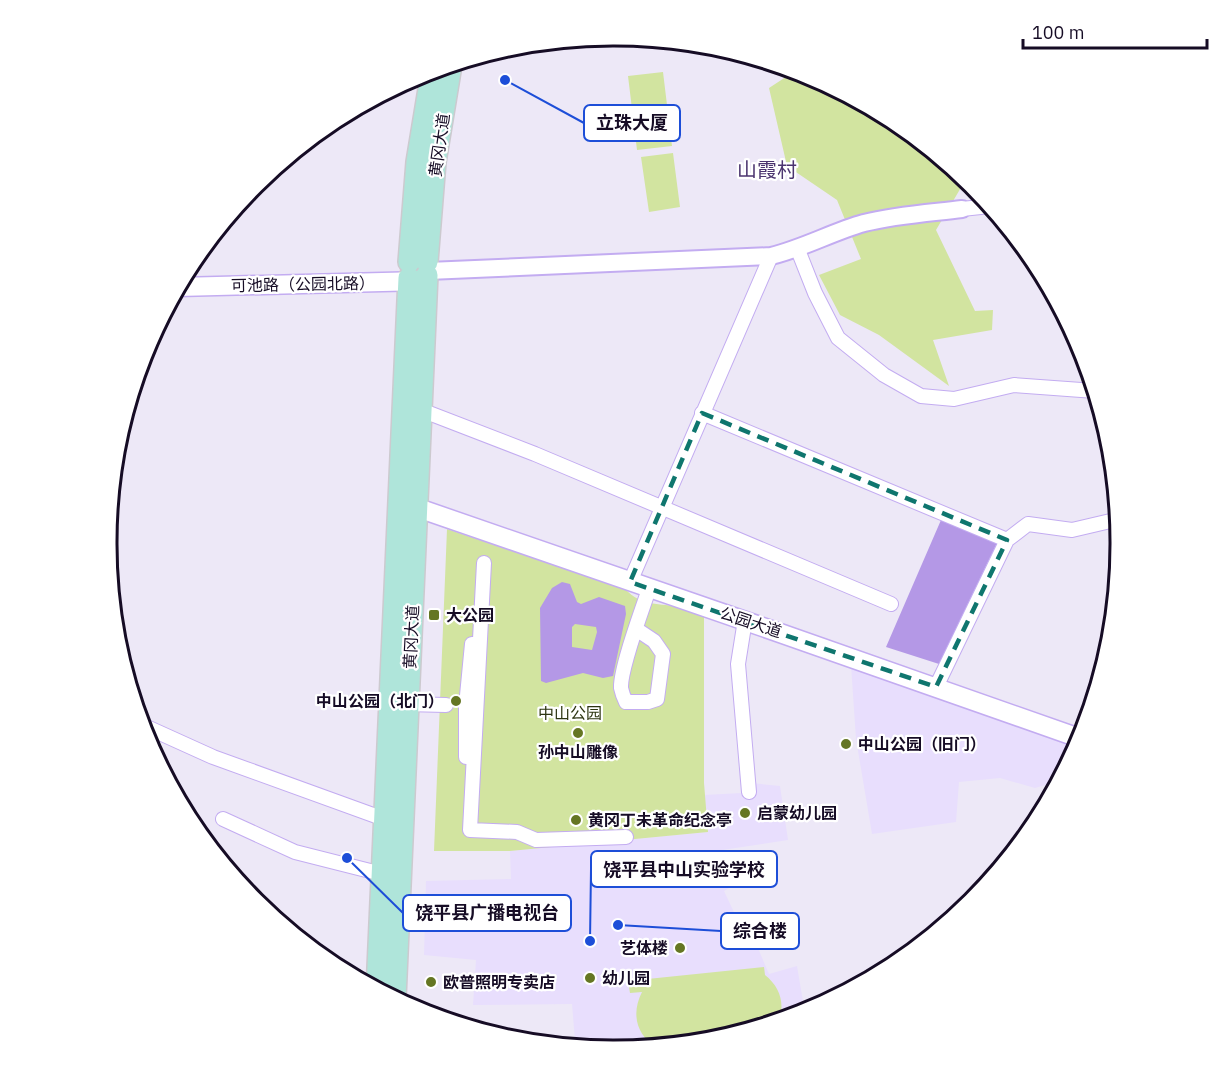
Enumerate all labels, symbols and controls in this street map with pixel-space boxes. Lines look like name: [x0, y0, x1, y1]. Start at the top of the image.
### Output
scale bar: [1023, 12, 1208, 50]
text: 100 m: [1032, 21, 1084, 44]
callout: 立珠大厦: [584, 105, 680, 141]
text: 立珠大厦: [596, 111, 668, 134]
street label: 黄冈大道: [425, 112, 453, 178]
district label: 山霞村: [737, 156, 797, 183]
street label: 可池路（公园北路）: [231, 273, 375, 295]
street label: 公园大道: [717, 603, 785, 641]
street label: 黄冈大道: [399, 605, 423, 669]
place label: 大公园: [446, 605, 494, 625]
marker: 大公园: [427, 608, 441, 622]
place label: 中山公园（北门）: [316, 691, 444, 711]
marker: 中山公园（北门）: [449, 694, 463, 708]
park label: 中山公园: [538, 703, 602, 723]
marker: 孙中山雕像: [571, 726, 585, 740]
place label: 中山公园（旧门）: [858, 734, 986, 754]
marker: 中山公园（旧门）: [839, 737, 853, 751]
place label: 孙中山雕像: [538, 742, 618, 762]
place label: 启蒙幼儿园: [757, 803, 837, 823]
marker: 启蒙幼儿园: [738, 806, 752, 820]
place label: 黄冈丁未革命纪念亭: [588, 810, 732, 830]
marker: 黄冈丁未革命纪念亭: [569, 813, 583, 827]
callout: 饶平县中山实验学校: [591, 851, 777, 887]
text: 饶平县中山实验学校: [603, 858, 765, 881]
callout: 饶平县广播电视台: [403, 895, 571, 931]
text: 饶平县广播电视台: [415, 901, 559, 924]
callout: 综合楼: [721, 913, 799, 949]
text: 综合楼: [733, 919, 787, 942]
place label: 艺体楼: [620, 938, 668, 958]
marker: 艺体楼: [673, 941, 687, 955]
place label: 幼儿园: [602, 968, 650, 988]
marker: 幼儿园: [583, 971, 597, 985]
place label: 欧普照明专卖店: [443, 972, 555, 992]
marker: 欧普照明专卖店: [424, 975, 438, 989]

